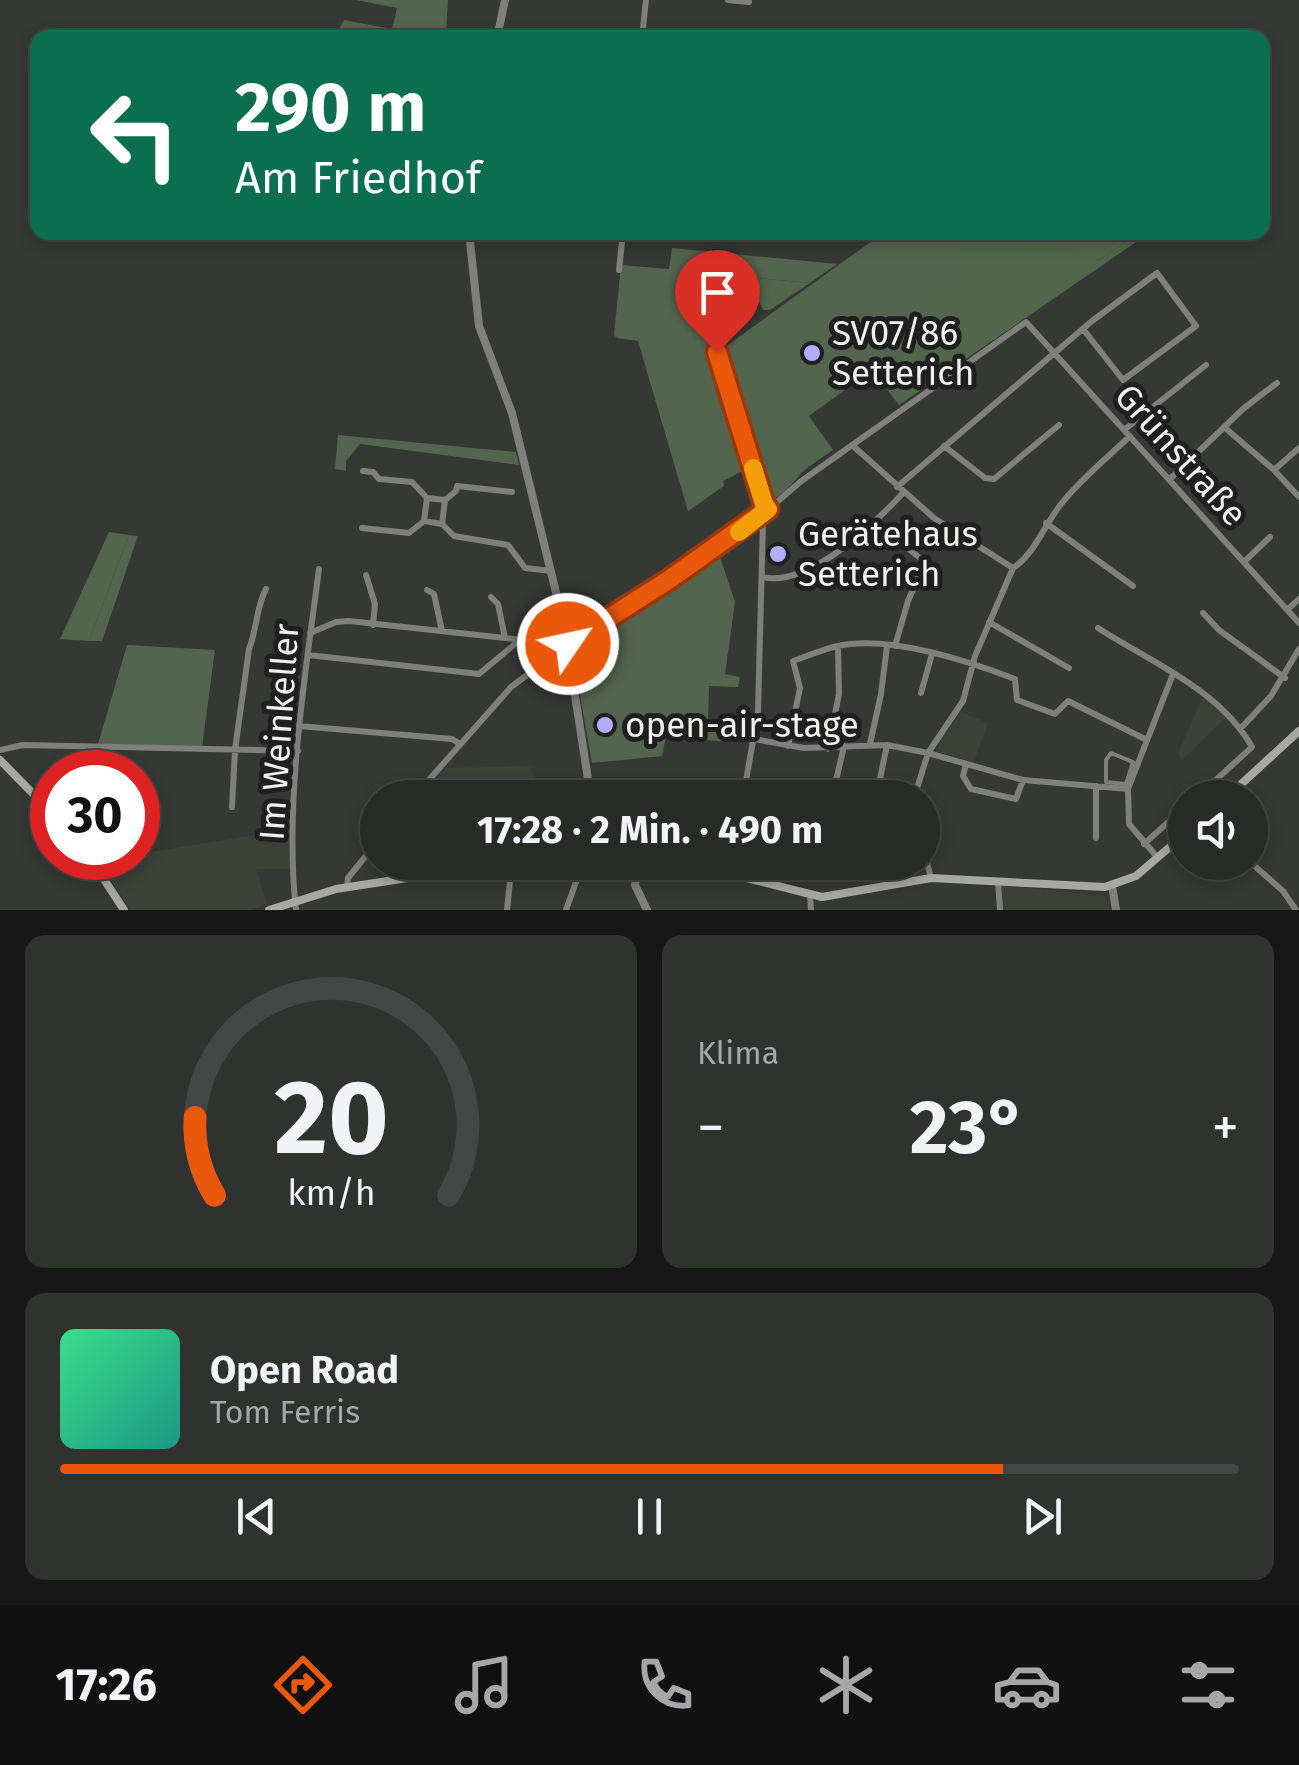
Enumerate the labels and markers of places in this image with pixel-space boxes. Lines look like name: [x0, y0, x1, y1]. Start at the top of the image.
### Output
pin: [675, 250, 760, 353]
place label: SV07/86 Setterich: [832, 312, 975, 394]
marker: SV07/86 Setterich: [801, 342, 823, 364]
place label: Gerätehaus Setterich: [798, 513, 978, 595]
marker: Gerätehaus Setterich: [767, 543, 789, 565]
place label: open-air-stage: [625, 704, 859, 746]
marker: open-air-stage: [594, 714, 616, 736]

